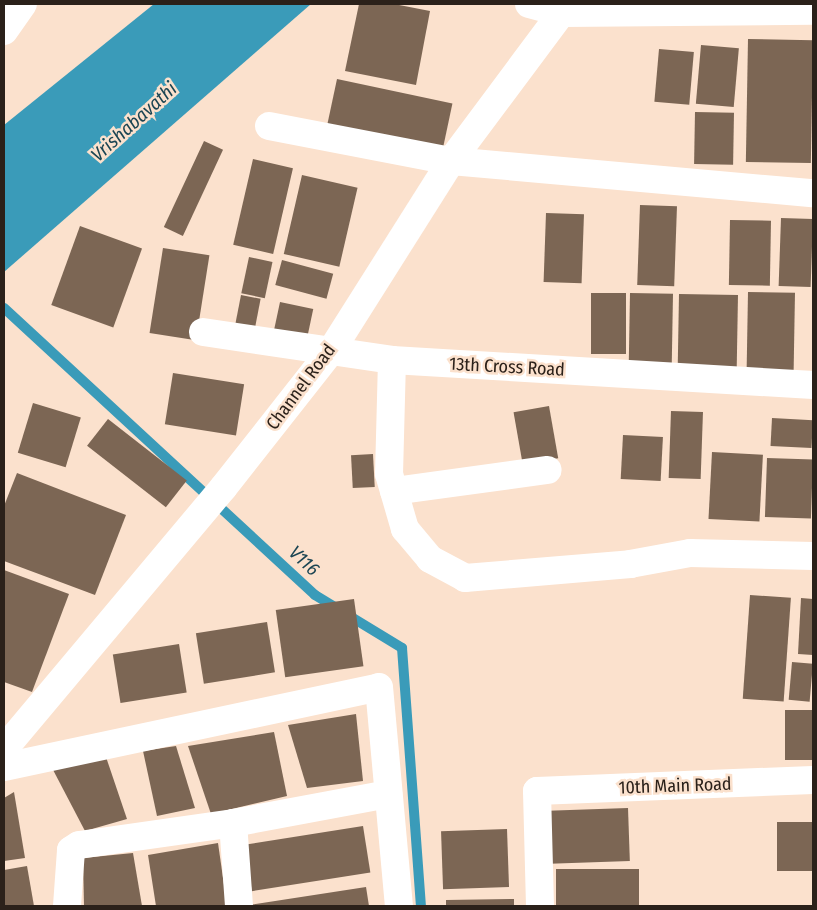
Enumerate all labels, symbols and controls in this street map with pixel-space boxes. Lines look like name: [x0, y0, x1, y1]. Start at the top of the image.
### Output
water label: Vrishabavathi: [86, 78, 182, 166]
street label: Channel Road: [262, 340, 340, 434]
street label: 13th Cross Road: [449, 353, 565, 381]
water label: V116: [284, 541, 324, 581]
street label: 10th Main Road: [618, 773, 732, 799]

